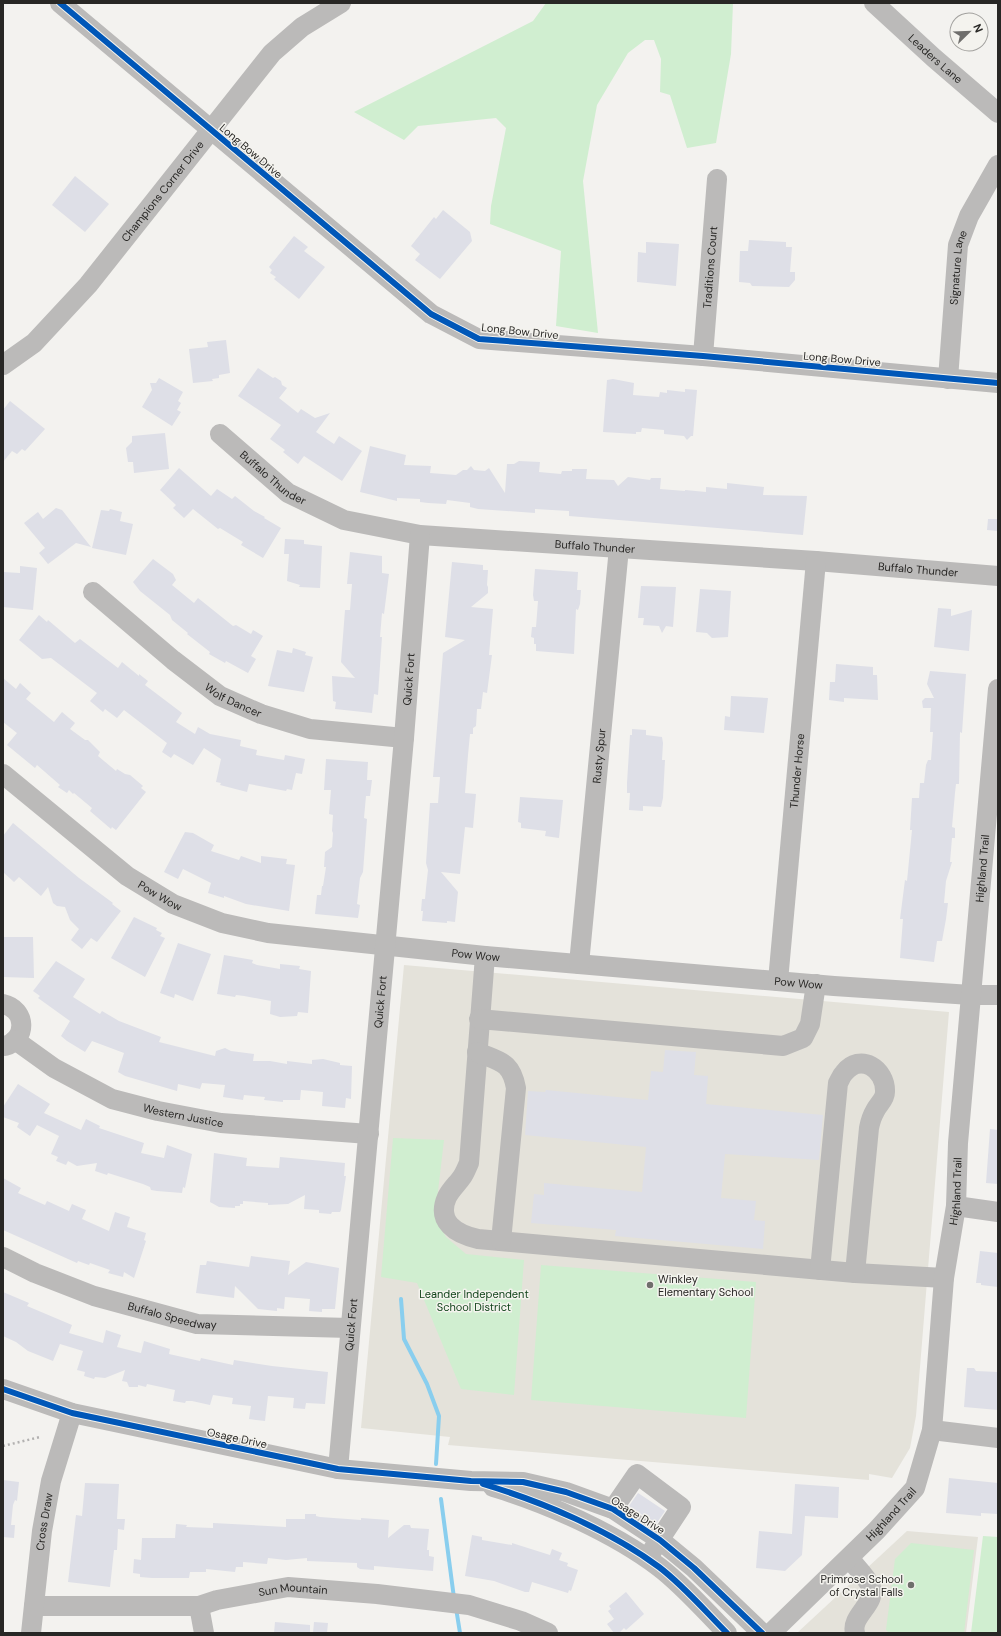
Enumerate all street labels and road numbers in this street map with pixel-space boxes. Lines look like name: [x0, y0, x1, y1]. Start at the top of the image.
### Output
street label: Leaders Lane: [905, 31, 966, 86]
street label: Long Bow Drive: [217, 121, 285, 181]
street label: Champions Corner Drive: [118, 138, 207, 245]
street label: Traditions Court: [700, 226, 720, 309]
street label: Signature Lane: [947, 228, 970, 305]
street label: Long Bow Drive: [481, 320, 559, 342]
street label: Long Bow Drive: [803, 349, 881, 369]
street label: Buffalo Thunder: [237, 448, 308, 508]
street label: Buffalo Thunder: [554, 537, 636, 556]
street label: Buffalo Thunder: [877, 559, 959, 580]
street label: Quick Fort: [400, 652, 418, 706]
street label: Wolf Dancer: [202, 680, 264, 720]
street label: Rusty Spur: [589, 728, 609, 784]
street label: Thunder Horse: [787, 733, 807, 809]
street label: Highland Trail: [972, 834, 992, 903]
street label: Pow Wow: [135, 877, 184, 914]
street label: Pow Wow: [451, 946, 501, 964]
street label: Pow Wow: [774, 974, 824, 992]
street label: Quick Fort: [371, 975, 390, 1029]
street label: Western Justice: [141, 1100, 225, 1130]
street label: Highland Trail: [946, 1157, 965, 1226]
street label: Quick Fort: [342, 1298, 360, 1352]
street label: Buffalo Speedway: [126, 1299, 217, 1332]
street label: Osage Drive: [206, 1425, 268, 1451]
street label: Highland Trail: [863, 1484, 919, 1544]
street label: Cross Draw: [33, 1491, 56, 1551]
street label: Osage Drive: [608, 1493, 668, 1537]
street label: Sun Mountain: [257, 1580, 328, 1599]

